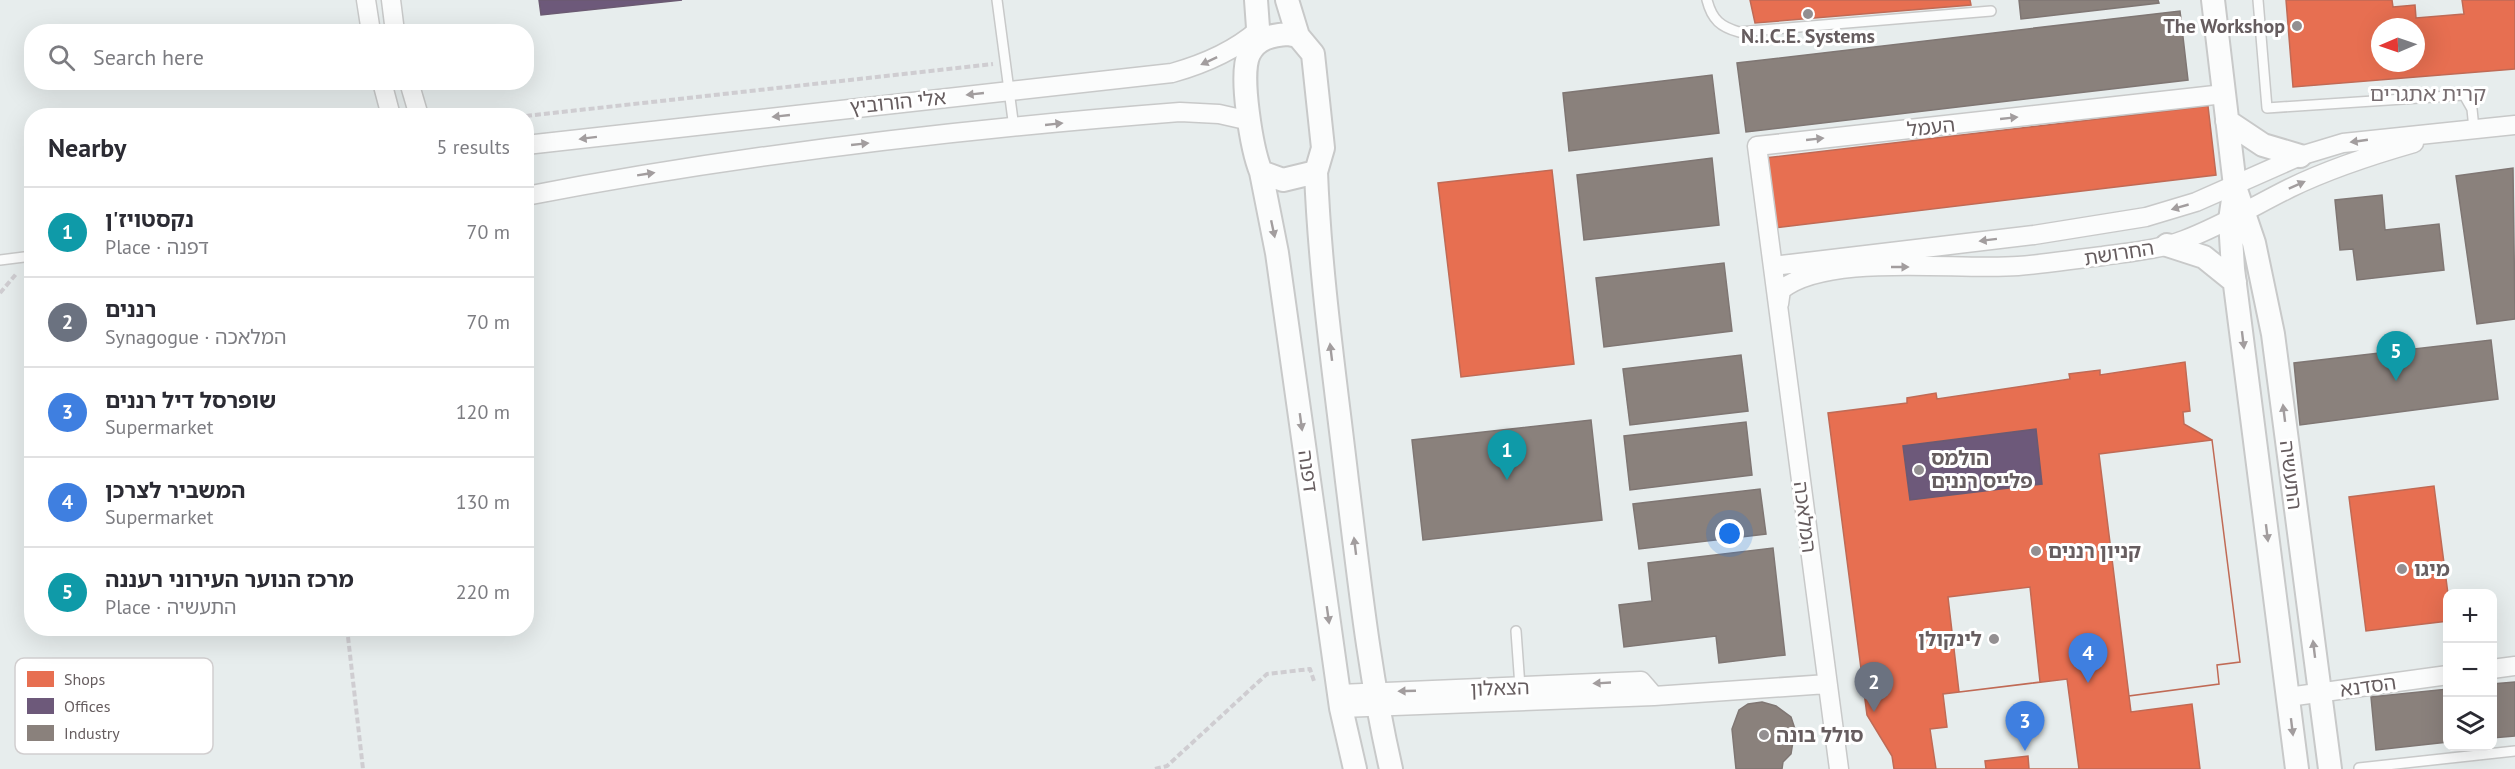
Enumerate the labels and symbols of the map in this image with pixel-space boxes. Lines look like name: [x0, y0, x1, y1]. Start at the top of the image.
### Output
marker: N.I.C.E. Systems: [1801, 7, 1815, 21]
place label: The Workshop: [2163, 13, 2285, 39]
north arrow: [2371, 18, 2425, 72]
marker: The Workshop: [2290, 19, 2304, 33]
place label: N.I.C.E. Systems: [1741, 23, 1875, 49]
one-way arrow: [1200, 55, 1218, 65]
district label: קרית אתגרים: [2370, 80, 2486, 107]
street label: אלי הורוביץ: [848, 84, 948, 120]
one-way arrow: [966, 89, 985, 98]
one-way arrow: [772, 111, 791, 120]
street label: העמל: [1906, 112, 1956, 142]
one-way arrow: [2000, 113, 2019, 123]
one-way arrow: [1044, 119, 1063, 129]
one-way arrow: [578, 133, 597, 143]
one-way arrow: [1806, 134, 1825, 144]
one-way arrow: [2349, 137, 2368, 146]
one-way arrow: [850, 139, 869, 149]
one-way arrow: [637, 169, 656, 178]
one-way arrow: [2289, 180, 2307, 190]
one-way arrow: [2171, 203, 2189, 212]
one-way arrow: [1268, 220, 1278, 239]
street label: החרושת: [2082, 235, 2156, 271]
one-way arrow: [1979, 236, 1998, 245]
one-way arrow: [1890, 262, 1909, 272]
one-way arrow: [2238, 330, 2247, 349]
pin: 5: [2376, 332, 2416, 381]
one-way arrow: [1327, 342, 1336, 361]
one-way arrow: [2279, 404, 2288, 423]
one-way arrow: [1297, 413, 1306, 432]
pin: 1: [1488, 430, 1526, 480]
street label: התעשיה: [2274, 439, 2308, 511]
place label: הולמס פלייס רננים: [1931, 445, 2033, 494]
street label: דפנה: [1292, 448, 1324, 494]
marker: הולמס פלייס רננים: [1912, 463, 1926, 477]
street label: המלאכה: [1788, 480, 1822, 554]
your location: [1715, 519, 1744, 548]
one-way arrow: [2263, 524, 2272, 543]
one-way arrow: [1351, 536, 1360, 555]
place label: קניון רננים: [2048, 538, 2141, 564]
marker: קניון רננים: [2029, 544, 2043, 558]
place label: מיגו: [2414, 556, 2450, 582]
marker: מיגו: [2395, 562, 2409, 576]
one-way arrow: [1324, 606, 1333, 625]
place label: לינקולן: [1918, 626, 1982, 652]
marker: לינקולן: [1987, 632, 2001, 646]
pin: 4: [2068, 634, 2108, 683]
one-way arrow: [2309, 639, 2318, 658]
legend: [15, 658, 213, 754]
pin: 2: [1854, 662, 1894, 712]
text: Shops: [64, 669, 105, 689]
street label: הסדנא: [2338, 669, 2398, 703]
street label: הצאלון: [1470, 674, 1530, 702]
one-way arrow: [1592, 678, 1611, 687]
one-way arrow: [1398, 686, 1417, 696]
text: Offices: [64, 696, 111, 716]
pin: 3: [2006, 702, 2044, 751]
one-way arrow: [2287, 717, 2297, 736]
place label: סולל בונה: [1776, 722, 1864, 748]
text: Industry: [64, 723, 120, 743]
marker: סולל בונה: [1757, 728, 1771, 742]

